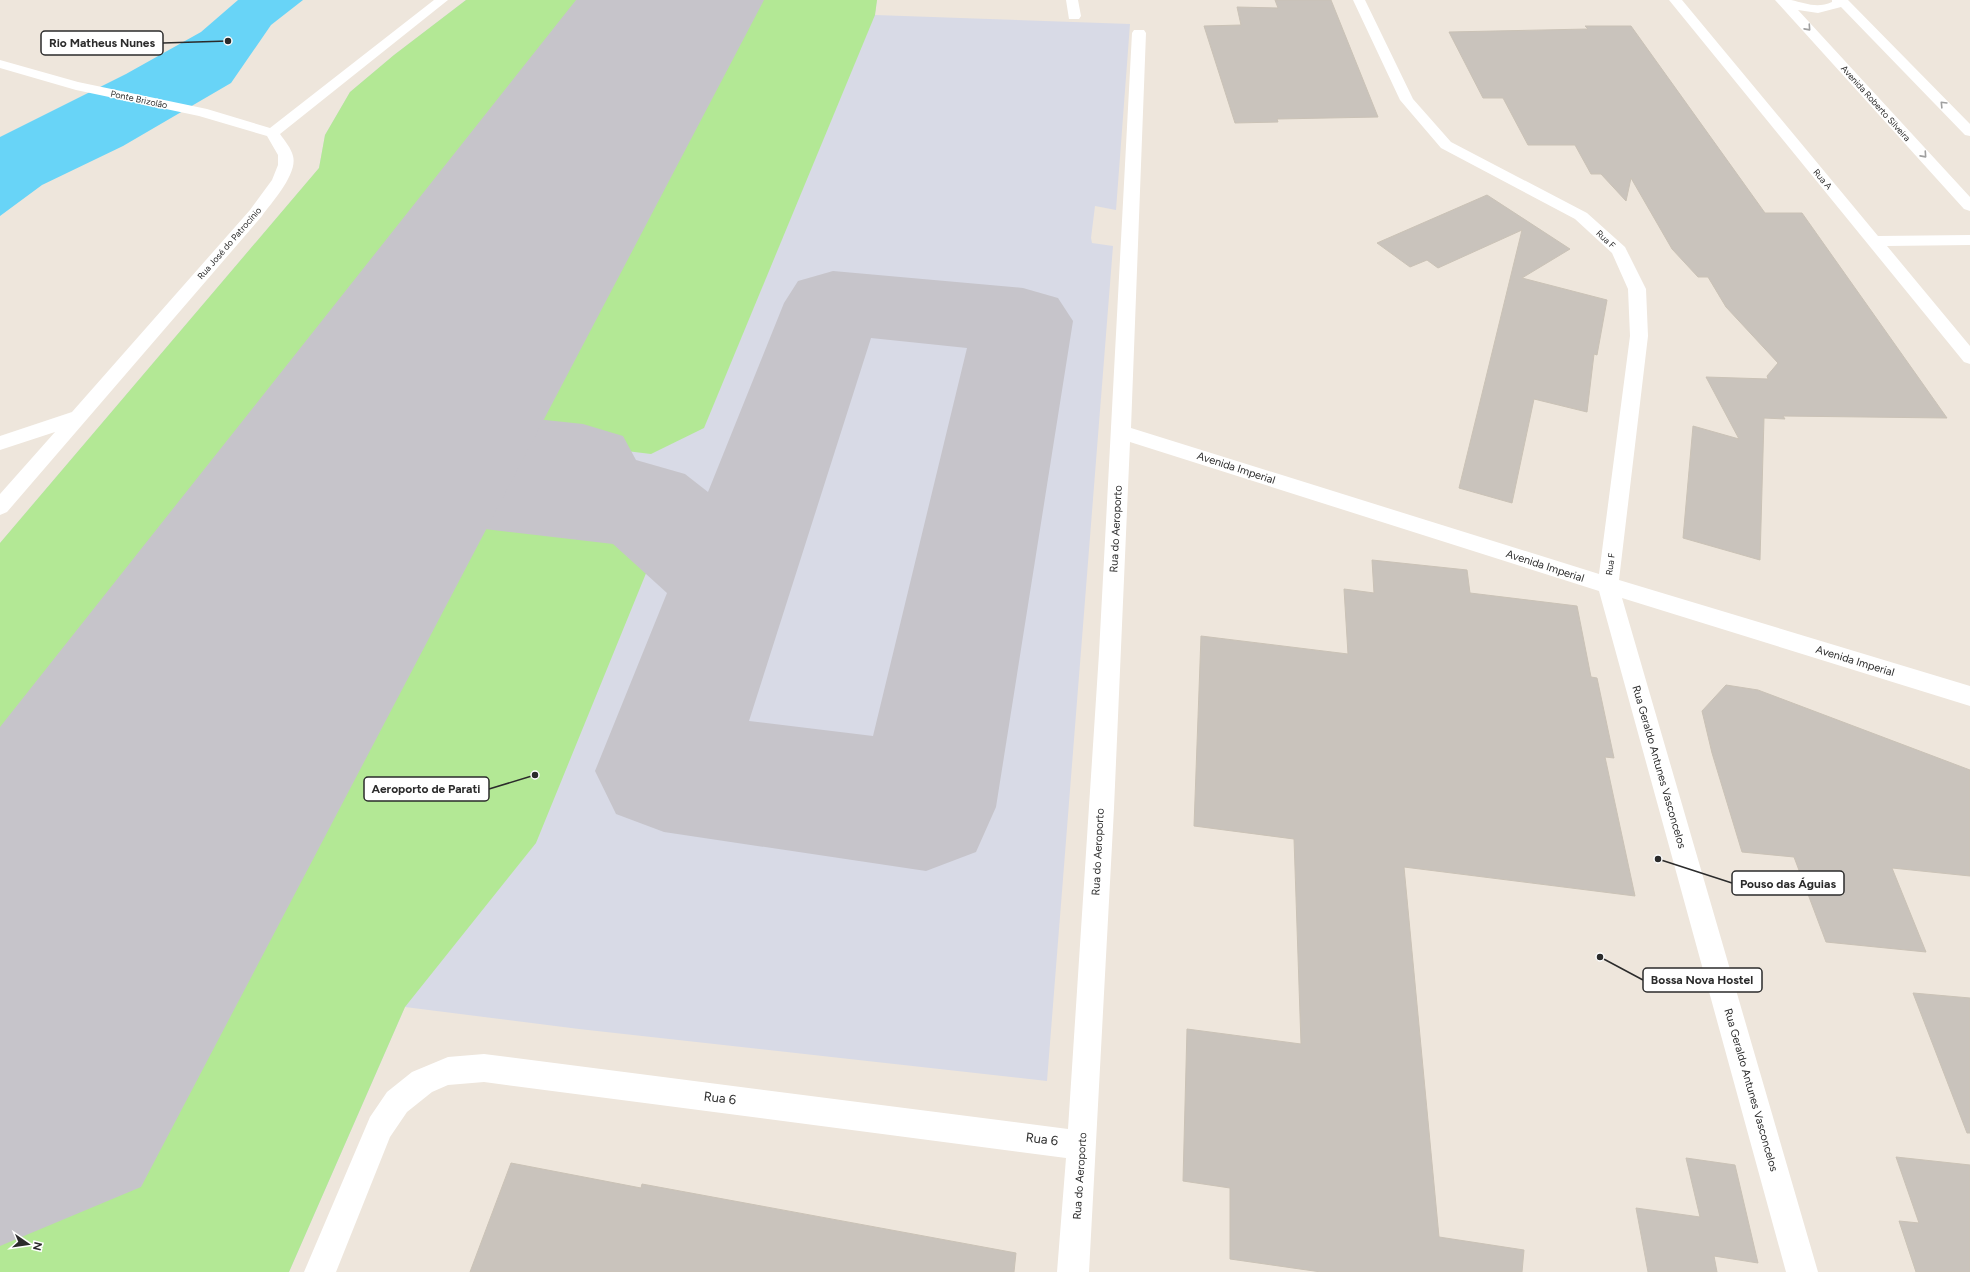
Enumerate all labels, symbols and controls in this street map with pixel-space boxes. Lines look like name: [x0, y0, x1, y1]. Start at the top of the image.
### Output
one-way arrow: [1803, 23, 1811, 31]
callout: Rio Matheus Nunes: [41, 31, 163, 55]
text: Rio Matheus Nunes: [49, 36, 155, 50]
street label: Avenida Roberto Silveira: [1839, 63, 1913, 144]
street label: Ponte Brizolão: [110, 88, 168, 110]
one-way arrow: [1940, 101, 1948, 109]
one-way arrow: [1919, 151, 1926, 158]
street label: Rua A: [1811, 166, 1835, 192]
street label: Rua José do Patrocínio: [195, 205, 263, 281]
street label: Rua F: [1594, 227, 1618, 251]
street label: Avenida Imperial: [1195, 449, 1277, 487]
street label: Rua do Aeroporto: [1107, 485, 1125, 573]
street label: Avenida Imperial: [1504, 547, 1586, 585]
street label: Rua F: [1603, 552, 1617, 576]
street label: Avenida Imperial: [1814, 643, 1896, 679]
street label: Rua Geraldo Antunes Vasconcelos: [1629, 684, 1689, 850]
callout: Aeroporto de Parati: [364, 777, 489, 801]
text: Aeroporto de Parati: [372, 782, 480, 796]
street label: Rua do Aeroporto: [1089, 808, 1107, 896]
callout: Pouso das Águias: [1732, 871, 1844, 895]
text: Pouso das Águias: [1740, 877, 1836, 891]
callout: Bossa Nova Hostel: [1643, 968, 1762, 992]
text: Bossa Nova Hostel: [1651, 973, 1753, 987]
street label: Rua Geraldo Antunes Vasconcelos: [1721, 1007, 1781, 1173]
street label: Rua 6: [703, 1089, 737, 1107]
street label: Rua 6: [1025, 1130, 1059, 1148]
street label: Rua do Aeroporto: [1070, 1132, 1090, 1220]
north arrow: [8, 1224, 48, 1264]
text: N: [30, 1241, 45, 1252]

